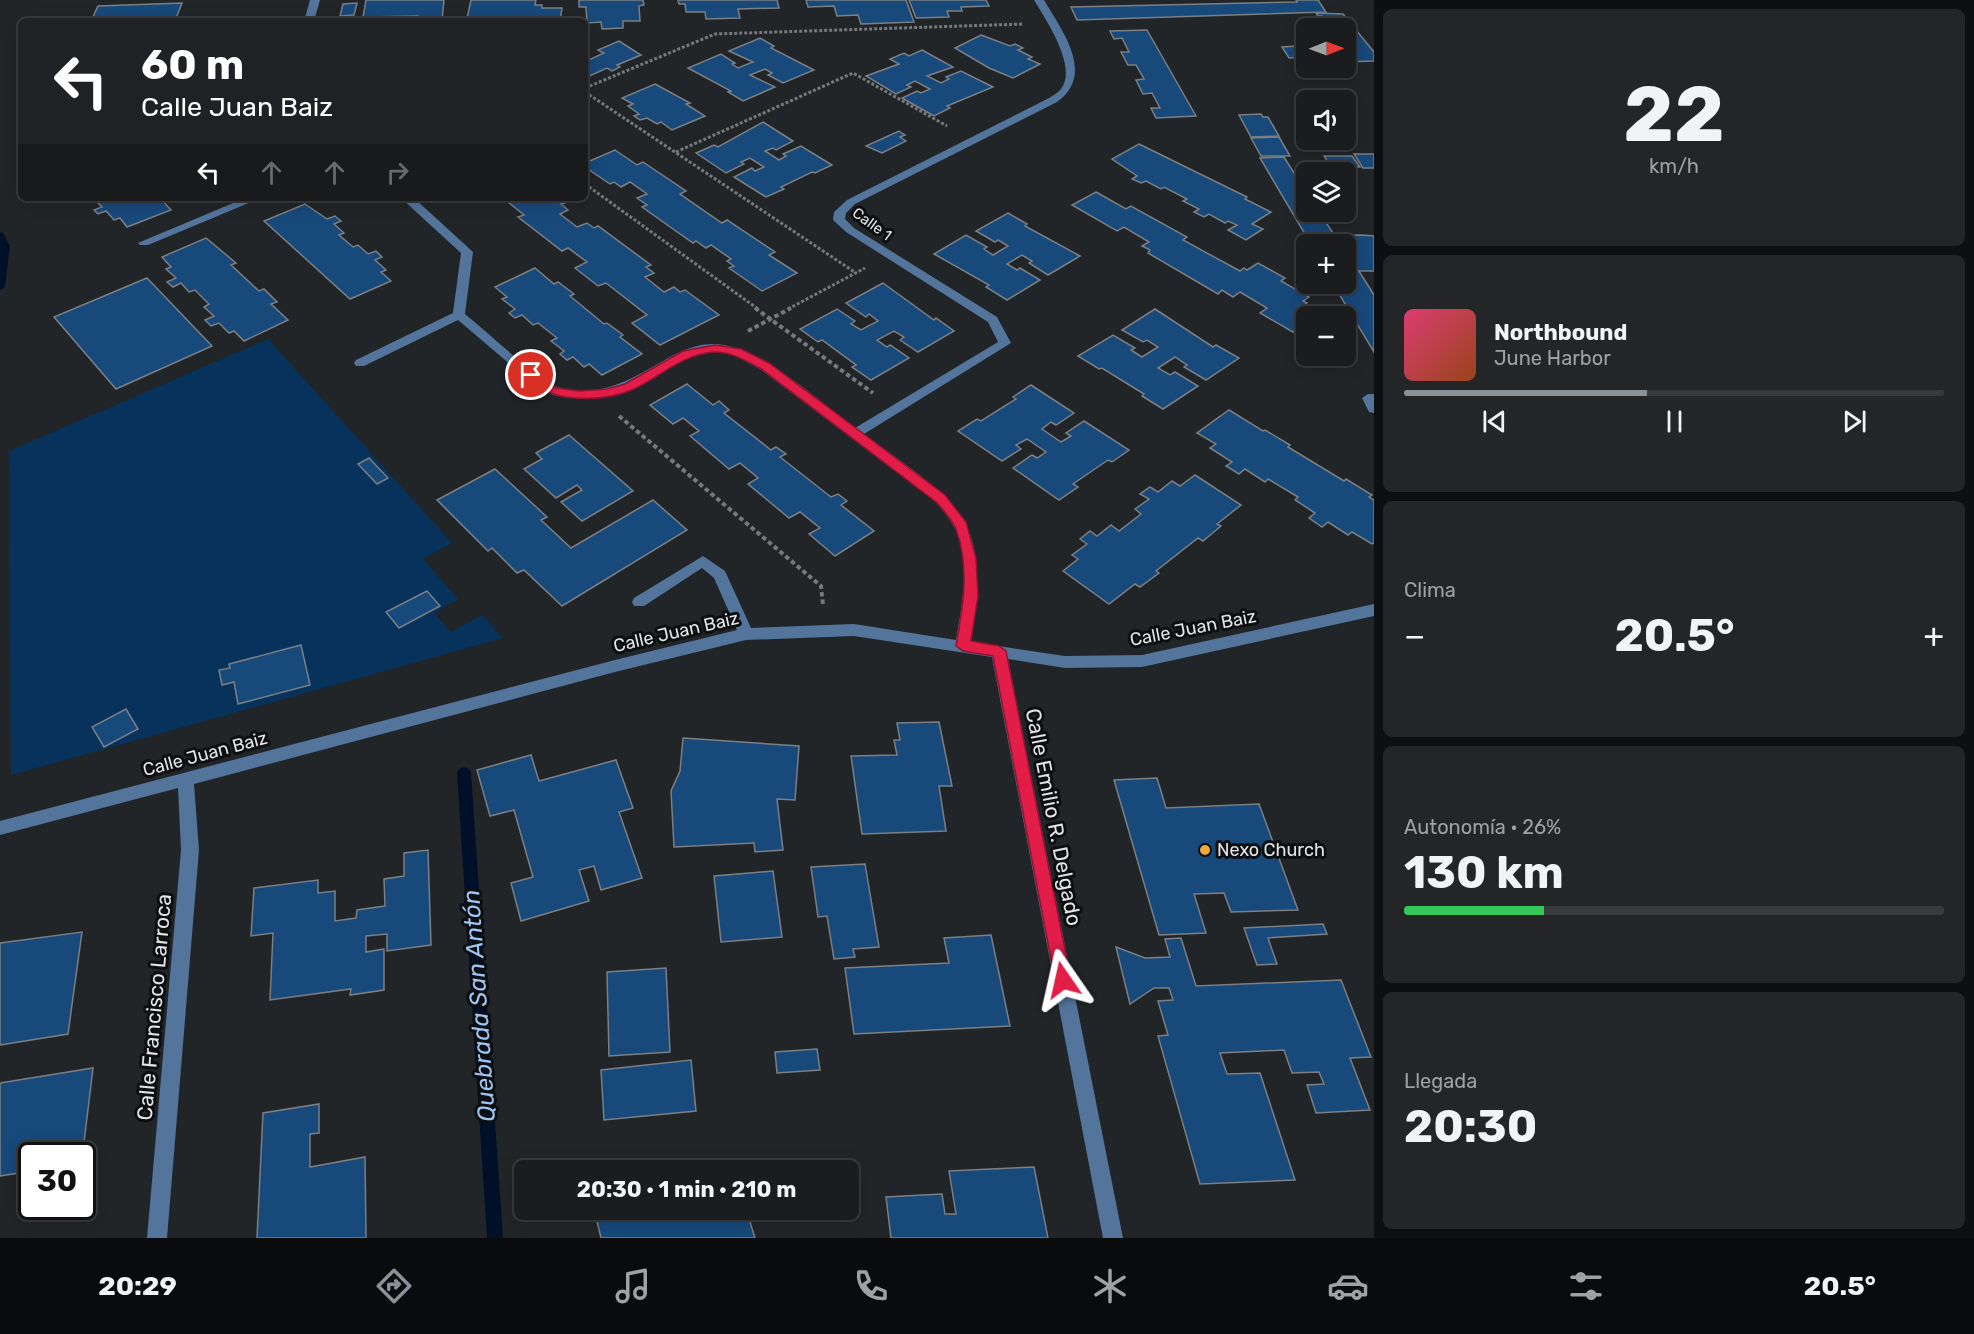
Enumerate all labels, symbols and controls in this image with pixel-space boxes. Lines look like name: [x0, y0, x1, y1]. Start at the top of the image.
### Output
north arrow: [1296, 18, 1356, 78]
map controls: [1296, 18, 1356, 366]
text: 60 m: [141, 40, 244, 90]
icon: left: [42, 42, 120, 120]
text: 22: [1623, 68, 1725, 161]
button: sound: [1296, 90, 1356, 150]
text: Calle Juan Baiz: [141, 91, 333, 123]
text: km/h: [1649, 154, 1699, 178]
icon: left: [192, 156, 225, 189]
icon: ahead: [255, 156, 288, 189]
icon: ahead: [318, 156, 351, 189]
icon: right: [381, 156, 414, 189]
button: layers: [1296, 162, 1356, 222]
street label: Calle 1: [849, 204, 895, 244]
button: +: [1296, 234, 1356, 294]
button: −: [1296, 306, 1356, 366]
text: Northbound: [1494, 319, 1627, 346]
text: June Harbor: [1494, 346, 1611, 370]
pin: [505, 349, 556, 400]
icon: arrive: [514, 358, 547, 391]
icon: previous: [1478, 405, 1511, 438]
icon: pause: [1658, 405, 1691, 438]
icon: next: [1838, 405, 1871, 438]
text: Clima: [1404, 578, 1456, 602]
street label: Calle Juan Baiz: [1128, 605, 1258, 651]
street label: Calle Juan Baiz: [611, 607, 741, 657]
text: 20.5°: [1615, 609, 1734, 662]
text: −: [1404, 616, 1425, 655]
text: +: [1923, 616, 1944, 655]
street label: Calle Emilio R. Delgado: [1021, 706, 1087, 928]
street label: Calle Juan Baiz: [140, 727, 270, 781]
text: Autonomía · 26%: [1404, 815, 1561, 839]
place label: Nexo Church: [1217, 839, 1325, 861]
marker: Nexo Church: [1198, 843, 1212, 857]
text: 130 km: [1404, 846, 1564, 899]
water label: Quebrada San Antón: [457, 889, 501, 1123]
street label: Calle Francisco Larroca: [132, 893, 176, 1121]
position arrow: [1031, 948, 1095, 1012]
text: Llegada: [1404, 1069, 1477, 1093]
text: 20:30: [1404, 1100, 1537, 1153]
speed limit sign: 30: [18, 1142, 96, 1220]
text: 20:30 · 1 min · 210 m: [577, 1176, 796, 1203]
icon: directions: [373, 1265, 415, 1307]
icon: music: [612, 1265, 654, 1307]
icon: phone: [850, 1265, 892, 1307]
icon: climate: [1089, 1265, 1131, 1307]
icon: car: [1327, 1265, 1369, 1307]
icon: filters: [1565, 1265, 1607, 1307]
text: 20:29: [98, 1270, 177, 1302]
text: 20.5°: [1804, 1270, 1876, 1302]

